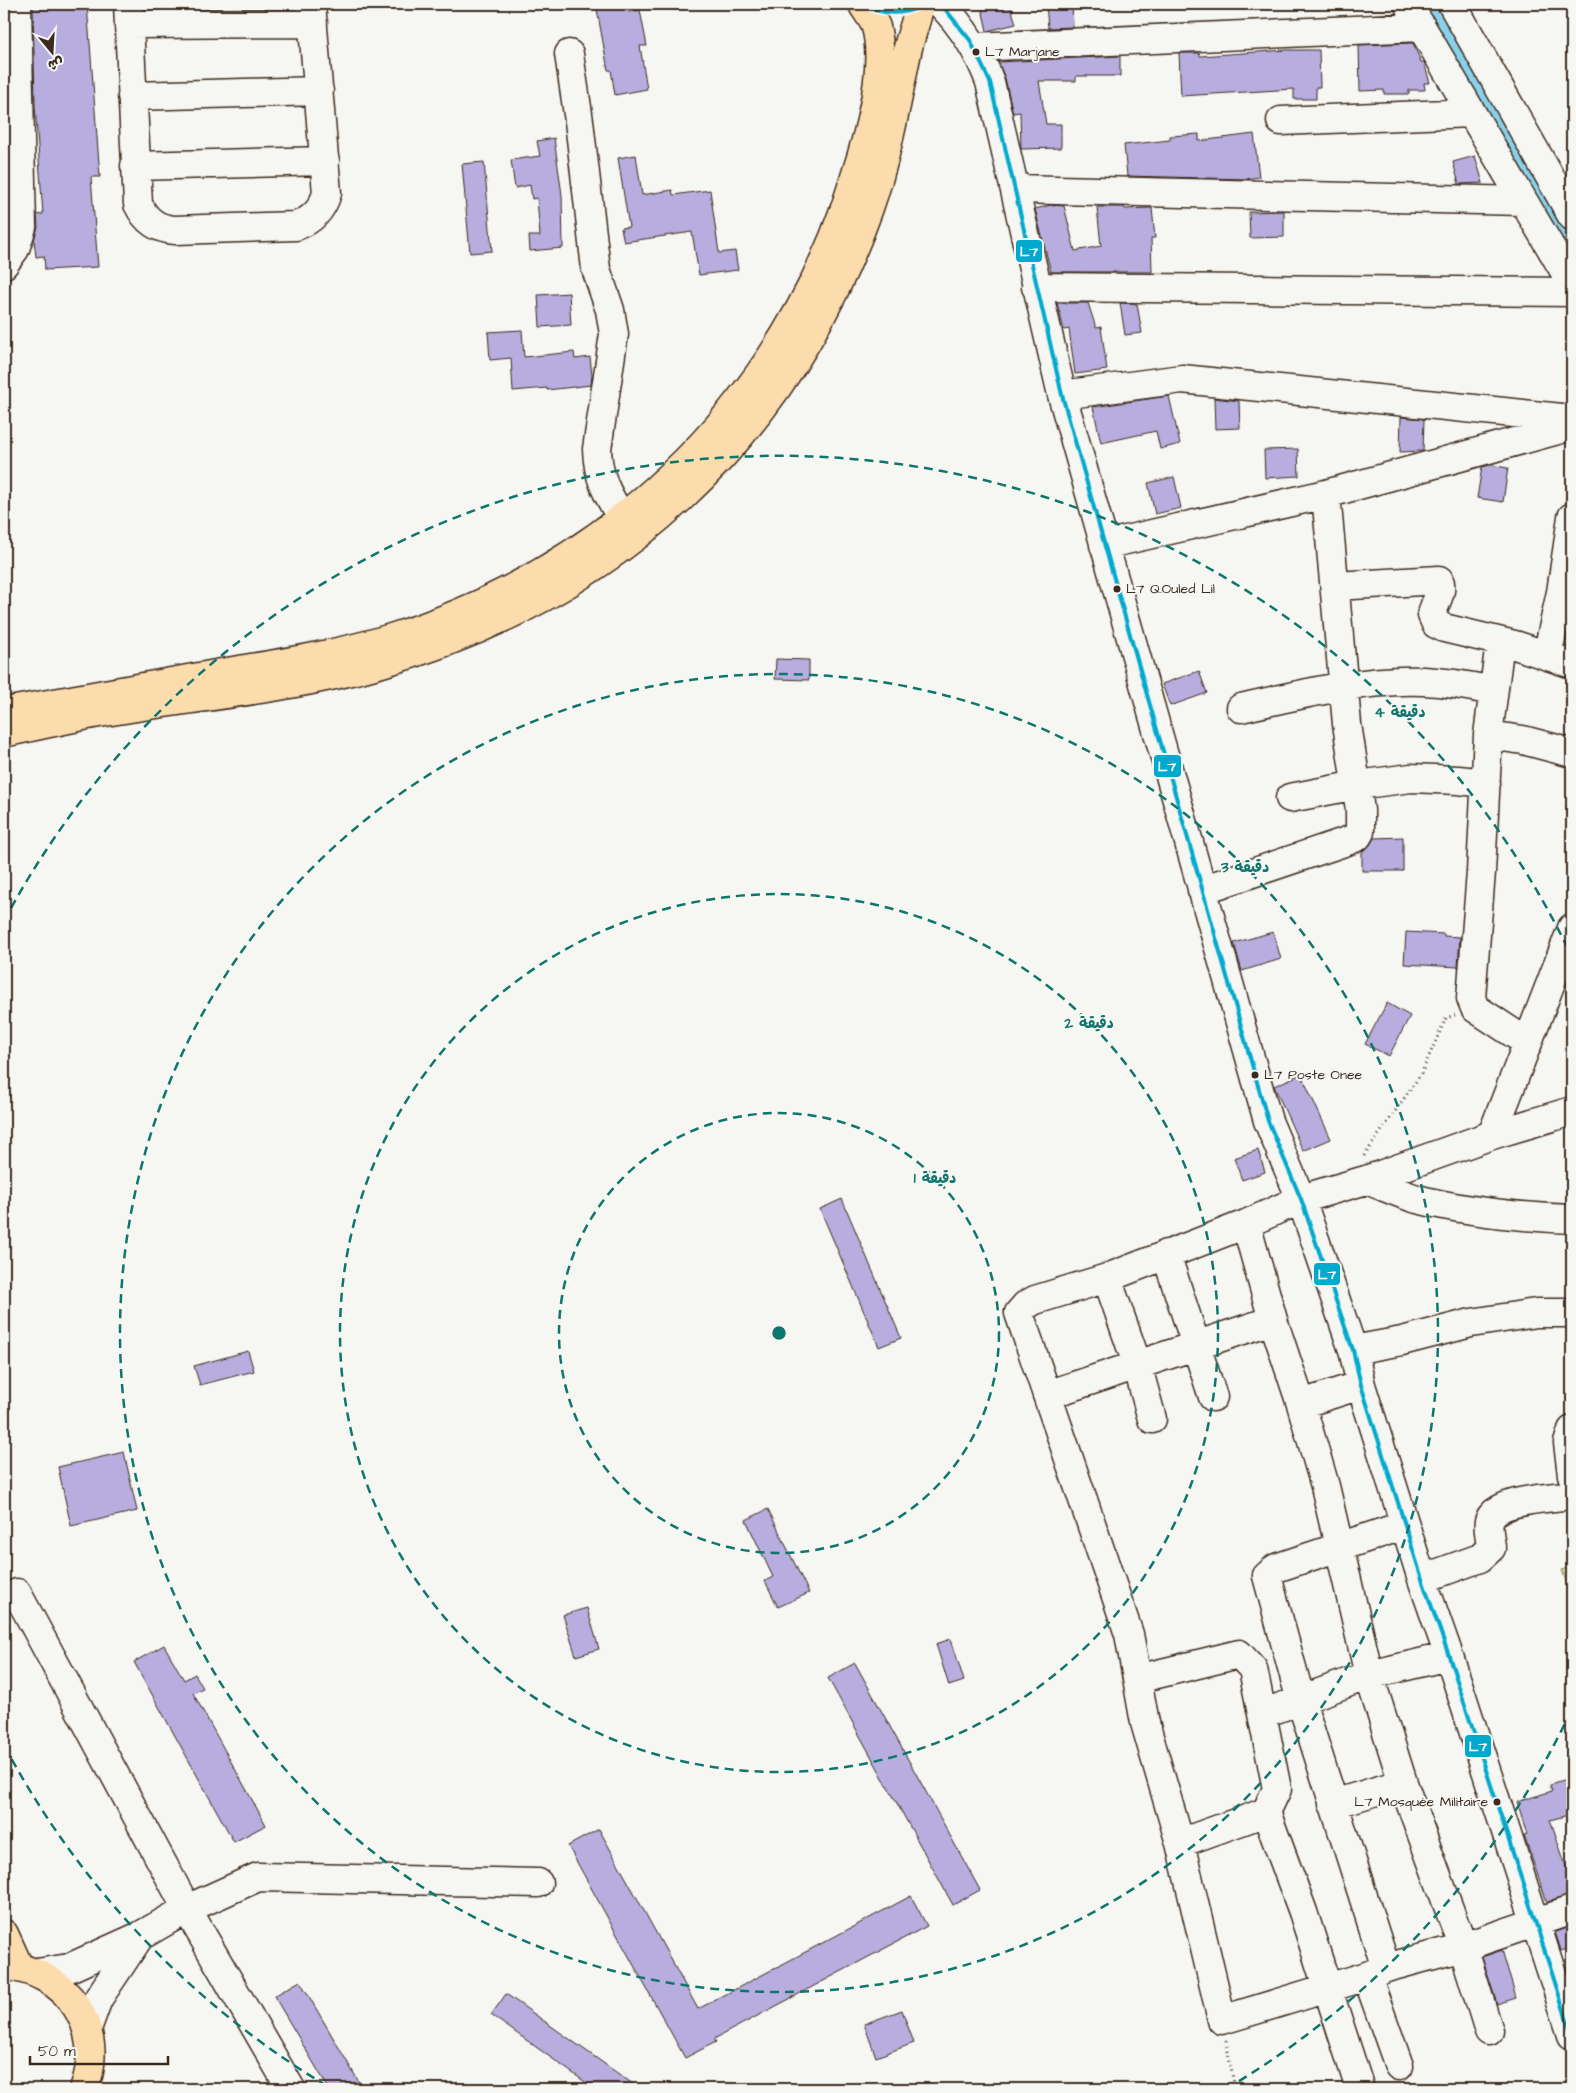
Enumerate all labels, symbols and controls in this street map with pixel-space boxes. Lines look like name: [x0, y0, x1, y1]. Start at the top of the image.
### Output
north arrow: [28, 28, 78, 78]
place label: L7 Marjane: [985, 42, 1060, 62]
marker: L7 Marjane: [971, 47, 981, 57]
text: ش: [45, 52, 66, 75]
line badge: L7: [1015, 239, 1043, 263]
text: L7: [1020, 242, 1039, 262]
place label: L7 Q.Ouled Lil: [1126, 579, 1215, 599]
marker: L7 Q.Ouled Lil: [1112, 584, 1122, 594]
text: 4 دقيقة: [1375, 702, 1425, 723]
line badge: L7: [1153, 754, 1182, 778]
text: L7: [1158, 757, 1177, 777]
text: 3 دقيقة: [1220, 857, 1269, 878]
text: 2 دقيقة: [1063, 1013, 1114, 1034]
place label: L7 Poste Onee: [1264, 1065, 1363, 1085]
marker: L7 Poste Onee: [1250, 1070, 1260, 1080]
text: 1 دقيقة: [914, 1168, 956, 1189]
line badge: L7: [1313, 1262, 1341, 1286]
text: L7: [1318, 1265, 1337, 1285]
centre of rings: [770, 1324, 788, 1342]
line badge: L7: [1464, 1734, 1492, 1758]
text: L7: [1469, 1737, 1488, 1757]
place label: L7 Mosquée Militaire: [1354, 1792, 1488, 1812]
marker: L7 Mosquée Militaire: [1492, 1797, 1502, 1807]
scale bar: [30, 2033, 168, 2065]
text: 50 m: [38, 2041, 76, 2062]

